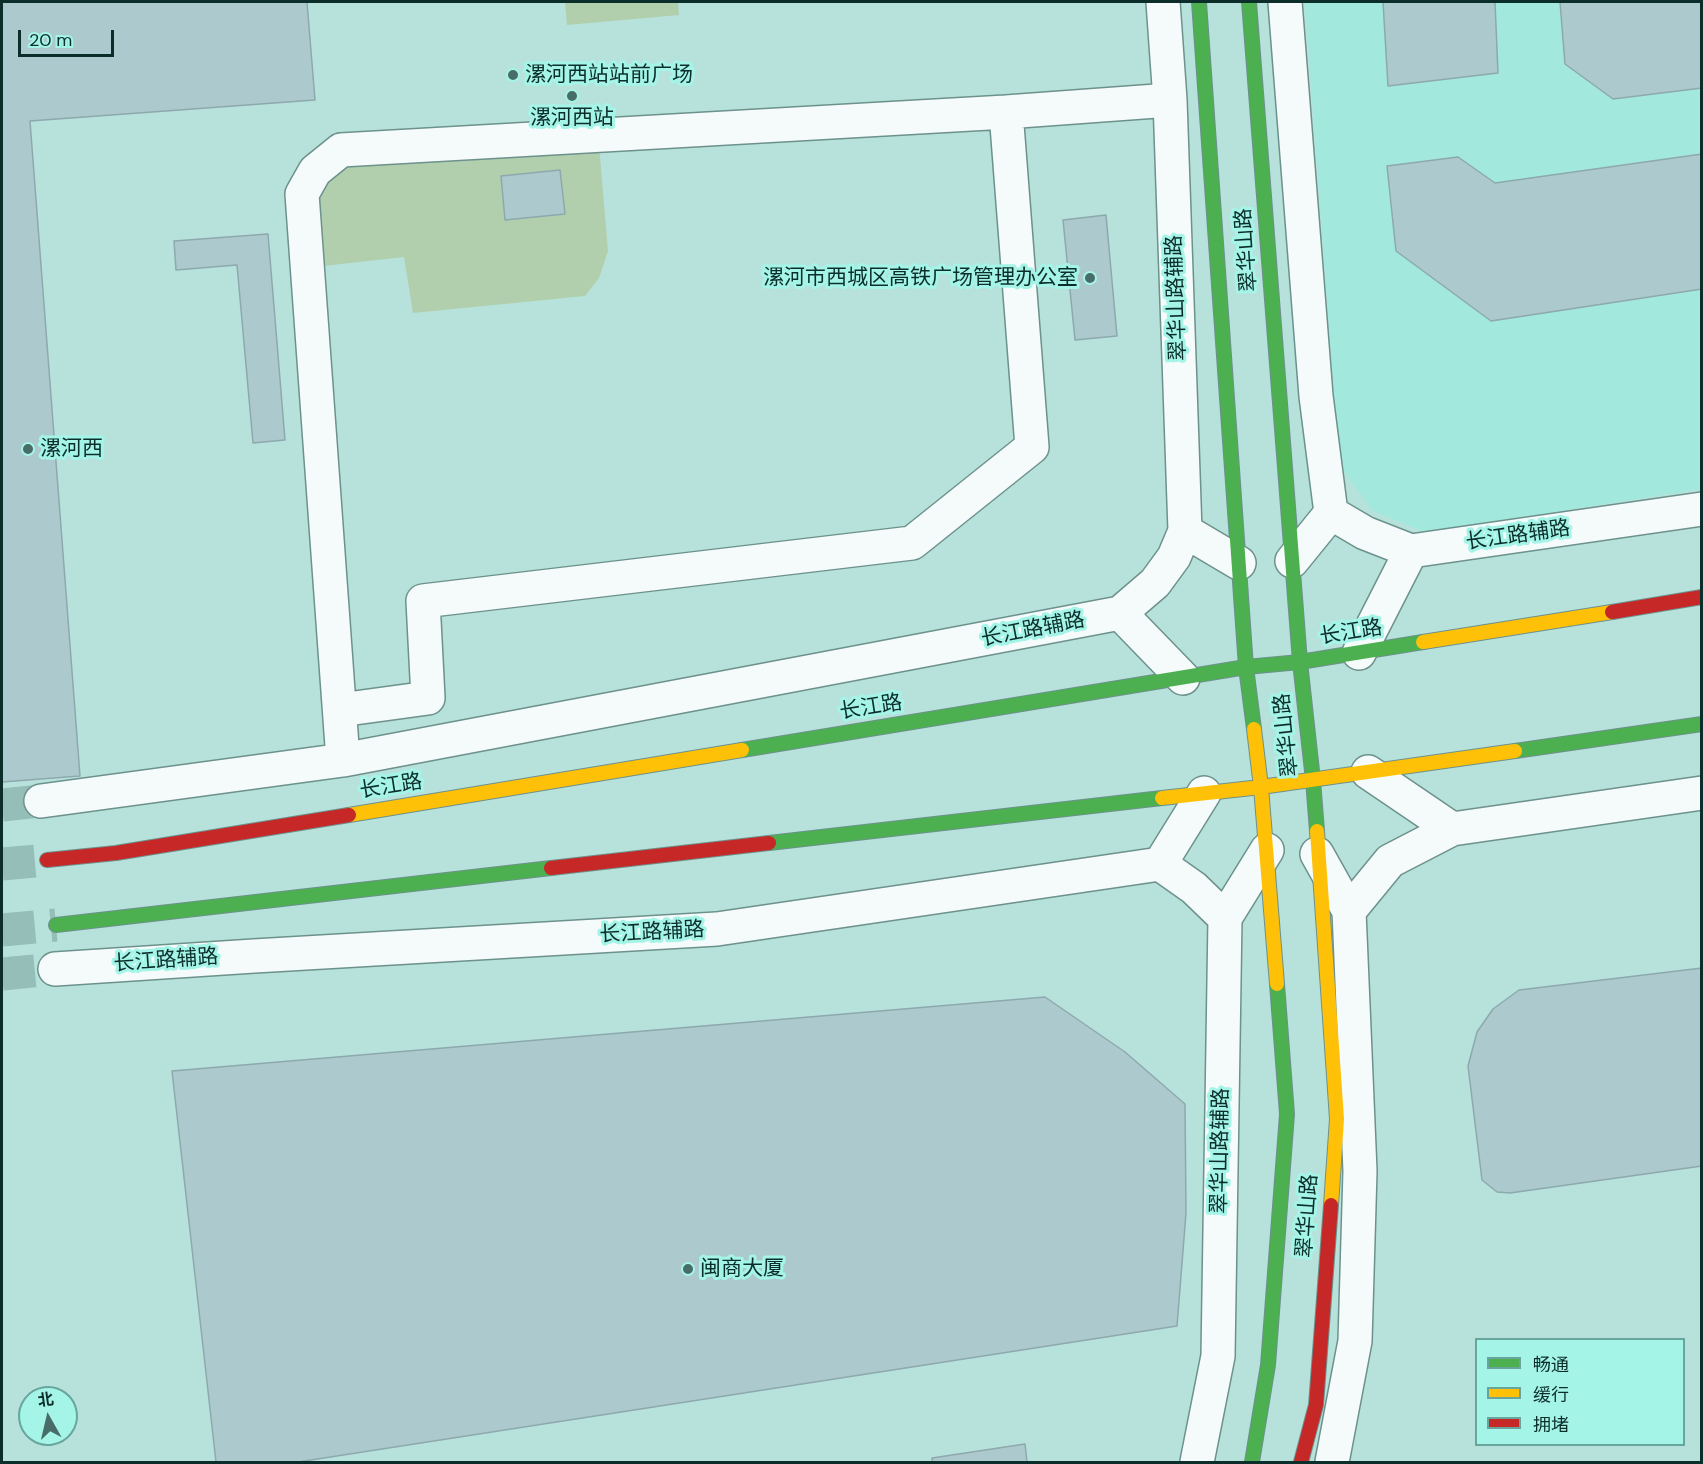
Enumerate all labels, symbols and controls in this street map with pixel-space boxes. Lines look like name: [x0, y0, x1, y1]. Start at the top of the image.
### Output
scale bar: [21, 18, 117, 56]
text: 20 m: [29, 28, 72, 52]
place label: 漯河西站站前广场: [525, 62, 693, 88]
marker: 漯河西站站前广场: [506, 68, 520, 82]
marker: 漯河西站: [565, 89, 579, 103]
place label: 漯河西站: [530, 105, 614, 131]
street label: 翠华山路: [1232, 207, 1262, 293]
street label: 翠华山路辅路: [1162, 235, 1192, 361]
place label: 漯河市西城区高铁广场管理办公室: [763, 265, 1078, 291]
marker: 漯河市西城区高铁广场管理办公室: [1083, 271, 1097, 285]
place label: 漯河西: [40, 436, 103, 462]
marker: 漯河西: [21, 442, 35, 456]
street label: 长江路辅路: [1464, 516, 1572, 556]
street label: 长江路辅路: [979, 608, 1087, 652]
street label: 长江路: [1318, 616, 1384, 650]
street label: 长江路: [838, 691, 904, 725]
street label: 翠华山路: [1270, 692, 1304, 778]
street label: 长江路: [358, 770, 424, 804]
street label: 长江路辅路: [599, 918, 705, 948]
street label: 长江路辅路: [113, 945, 219, 977]
street label: 翠华山路辅路: [1207, 1088, 1235, 1214]
street label: 翠华山路: [1293, 1173, 1323, 1259]
place label: 闽商大厦: [700, 1256, 784, 1282]
marker: 闽商大厦: [681, 1262, 695, 1276]
legend: [1475, 1338, 1685, 1446]
text: 畅通: [1533, 1353, 1569, 1377]
text: 缓行: [1533, 1383, 1569, 1407]
north arrow: [18, 1386, 78, 1446]
text: 北: [36, 1388, 55, 1411]
text: 拥堵: [1533, 1413, 1569, 1437]

